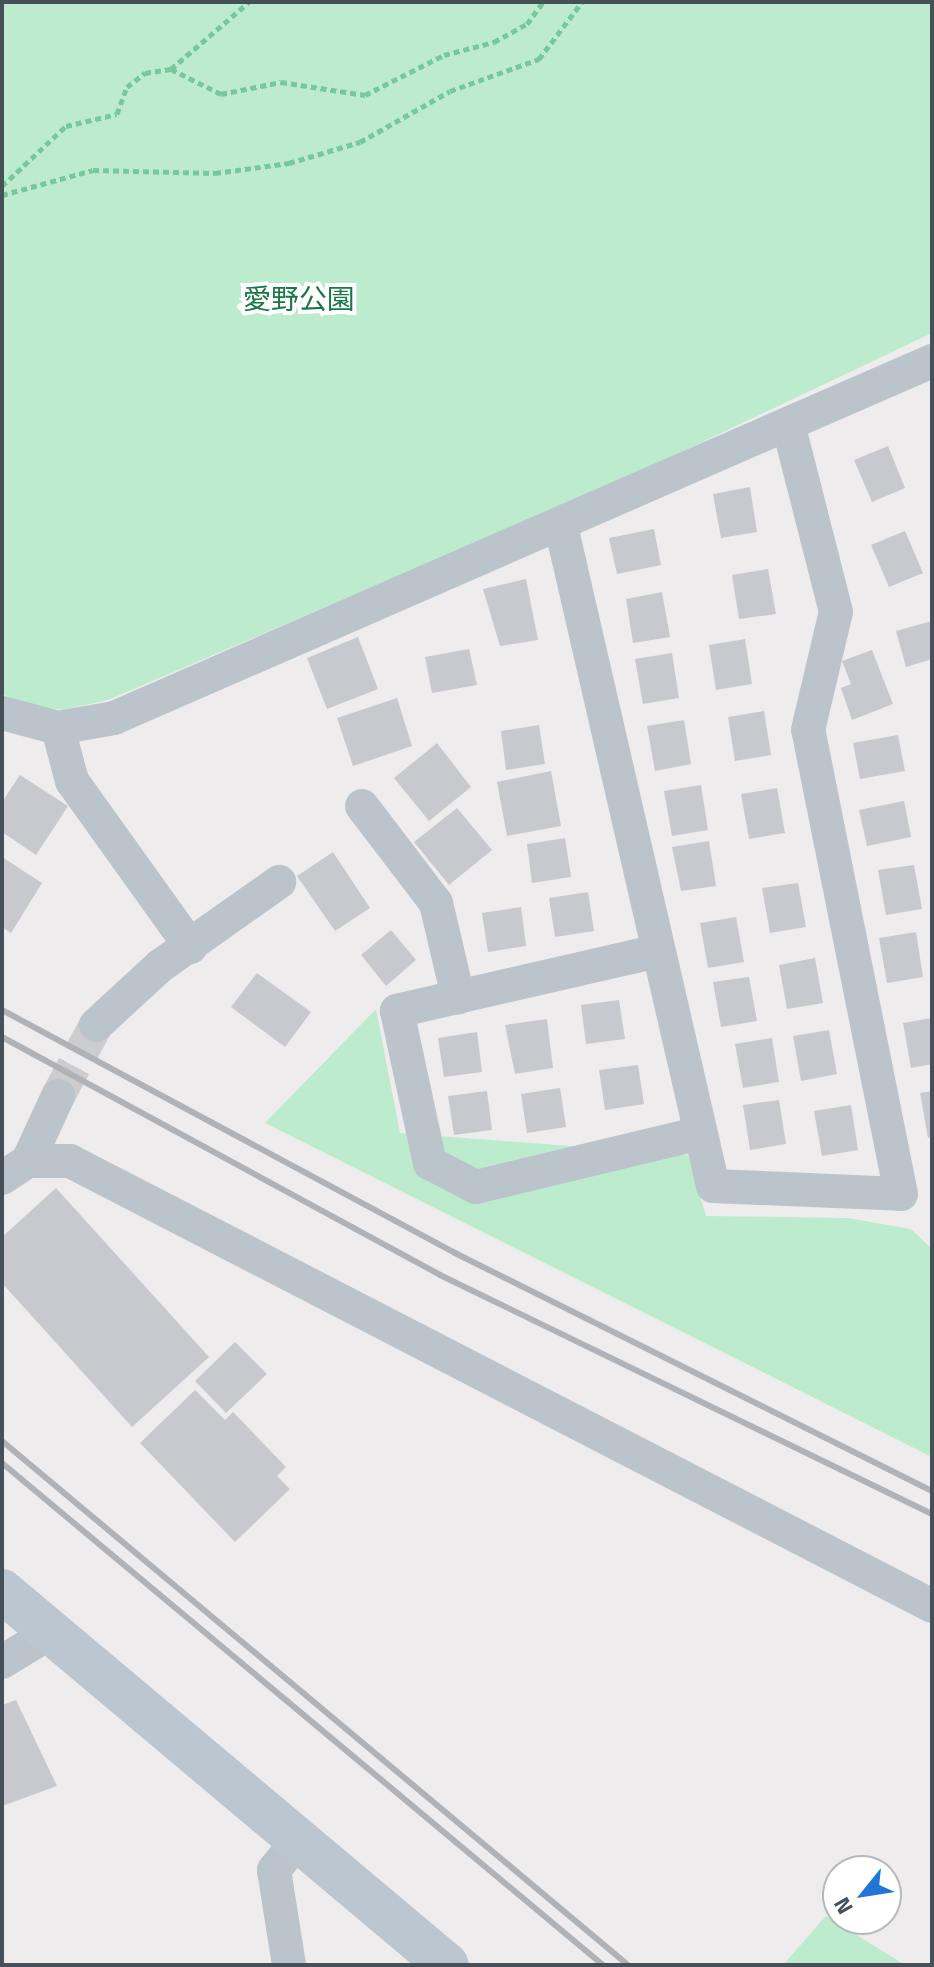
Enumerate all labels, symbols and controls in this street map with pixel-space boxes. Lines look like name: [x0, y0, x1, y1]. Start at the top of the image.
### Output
park label: 愛野公園: [243, 282, 355, 316]
north arrow: [822, 1855, 902, 1935]
text: N: [824, 1891, 861, 1921]

